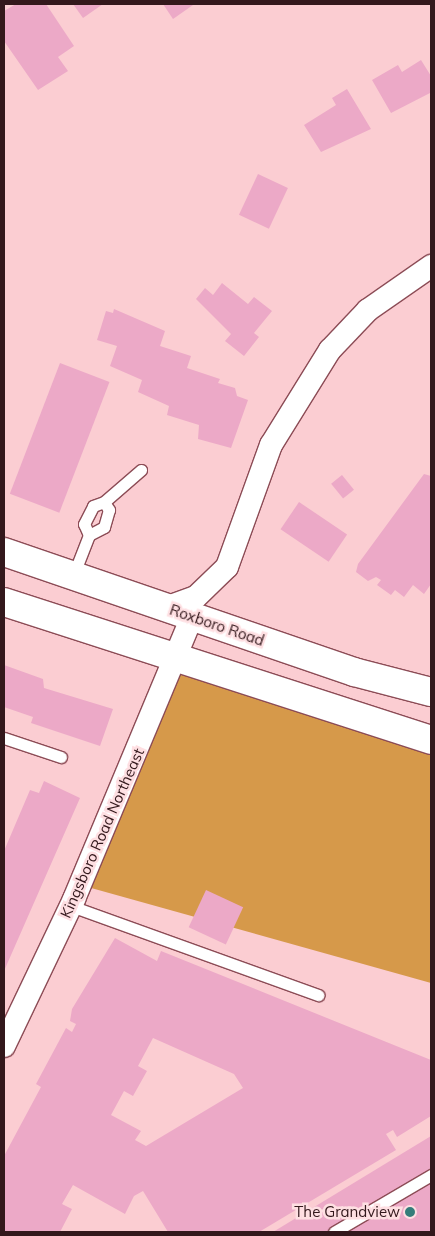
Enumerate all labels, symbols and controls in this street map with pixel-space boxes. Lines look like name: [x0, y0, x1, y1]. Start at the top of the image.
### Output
street label: Roxboro Road: [167, 600, 267, 650]
street label: Kingsboro Road Northeast: [56, 745, 148, 921]
place label: The Grandview: [294, 1203, 400, 1221]
marker: The Grandview: [404, 1206, 416, 1218]

